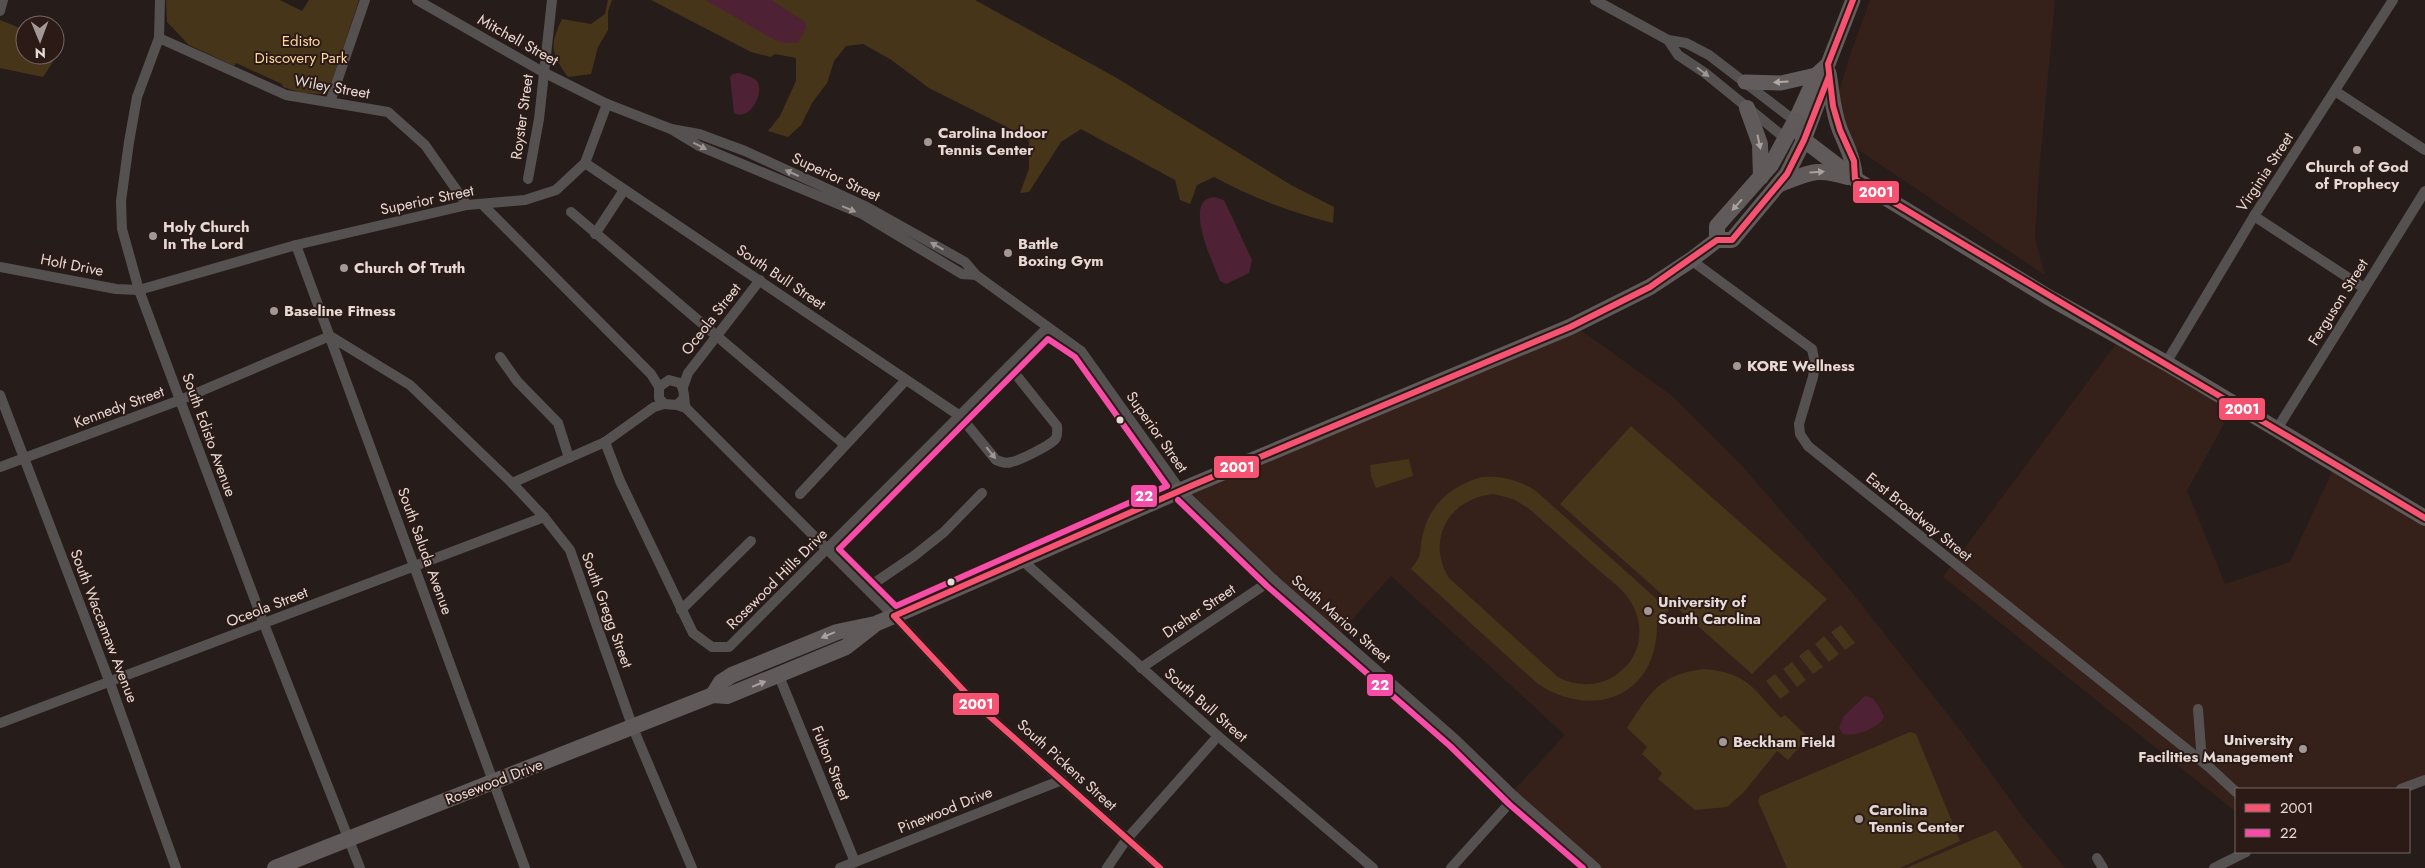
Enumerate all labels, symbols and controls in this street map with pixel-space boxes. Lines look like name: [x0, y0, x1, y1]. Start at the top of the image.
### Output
street label: Mitchell Street: [473, 9, 563, 72]
north arrow: [15, 15, 65, 65]
park label: Edisto Discovery Park: [255, 30, 348, 69]
text: N: [34, 43, 46, 63]
one-way arrow: [1696, 67, 1709, 78]
street label: Wiley Street: [292, 70, 372, 105]
street label: Royster Street: [505, 73, 539, 161]
one-way arrow: [1773, 79, 1789, 87]
place label: Carolina Indoor Tennis Center: [938, 122, 1048, 161]
street label: Virginia Street: [2231, 128, 2299, 216]
one-way arrow: [1755, 134, 1763, 149]
marker: Carolina Indoor Tennis Center: [922, 136, 934, 148]
one-way arrow: [692, 142, 707, 150]
marker: Church of God of Prophecy: [2351, 144, 2363, 156]
street label: Superior Street: [788, 147, 884, 207]
place label: Church of God of Prophecy: [2306, 156, 2408, 195]
one-way arrow: [1809, 167, 1825, 175]
one-way arrow: [785, 168, 799, 176]
street label: Superior Street: [378, 179, 476, 221]
line badge: 2001: [1852, 180, 1900, 204]
text: 2001: [1859, 182, 1893, 202]
one-way arrow: [1731, 199, 1742, 212]
one-way arrow: [842, 205, 857, 213]
place label: Holy Church In The Lord: [163, 216, 250, 255]
marker: Holy Church In The Lord: [147, 230, 159, 242]
place label: Battle Boxing Gym: [1018, 233, 1104, 272]
street label: South Bull Street: [732, 239, 830, 315]
one-way arrow: [930, 242, 945, 250]
marker: Battle Boxing Gym: [1002, 247, 1014, 259]
street label: Holt Drive: [39, 248, 106, 282]
street label: Ferguson Street: [2303, 254, 2374, 350]
place label: Church Of Truth: [354, 257, 465, 279]
marker: Church Of Truth: [338, 262, 350, 274]
street label: Oceola Street: [676, 278, 746, 360]
place label: Baseline Fitness: [284, 300, 396, 322]
marker: Baseline Fitness: [268, 305, 280, 317]
place label: KORE Wellness: [1747, 355, 1855, 377]
marker: KORE Wellness: [1731, 360, 1743, 372]
street label: South Edisto Avenue: [176, 370, 242, 500]
street label: Kennedy Street: [71, 380, 168, 434]
street label: Superior Street: [1121, 387, 1193, 478]
line badge: 2001: [2218, 397, 2266, 421]
text: 2001: [2225, 399, 2259, 419]
unlabelled marker: [1115, 415, 1125, 425]
one-way arrow: [985, 447, 996, 460]
line badge: 2001: [1213, 455, 1260, 479]
text: 2001: [1220, 457, 1254, 477]
street label: East Broadway Street: [1861, 467, 1977, 567]
street label: South Saluda Avenue: [392, 484, 458, 618]
line badge: 22: [1130, 484, 1158, 508]
text: 22: [1135, 486, 1153, 506]
street label: Rosewood Hills Drive: [722, 523, 833, 634]
street label: South Waccamaw Avenue: [65, 546, 144, 706]
street label: South Gregg Street: [576, 549, 638, 671]
street label: South Marion Street: [1287, 570, 1396, 669]
unlabelled marker: [946, 577, 956, 587]
street label: Dreher Street: [1158, 578, 1240, 644]
street label: Oceola Street: [223, 581, 311, 633]
place label: University of South Carolina: [1658, 591, 1761, 630]
marker: University of South Carolina: [1642, 605, 1654, 617]
one-way arrow: [821, 632, 835, 640]
street label: South Bull Street: [1160, 663, 1253, 748]
line badge: 22: [1366, 673, 1394, 697]
text: 22: [1371, 675, 1389, 695]
one-way arrow: [752, 680, 767, 688]
line badge: 2001: [952, 692, 1000, 716]
text: 2001: [959, 694, 993, 714]
street label: South Pickens Street: [1012, 714, 1122, 816]
street label: Fulton Street: [806, 722, 856, 804]
place label: University Facilities Management: [2138, 729, 2293, 768]
place label: Beckham Field: [1733, 731, 1835, 753]
marker: Beckham Field: [1717, 736, 1729, 748]
marker: University Facilities Management: [2297, 743, 2309, 755]
street label: Rosewood Drive: [442, 753, 546, 811]
street label: Pinewood Drive: [894, 781, 996, 839]
legend: [2235, 788, 2410, 853]
text: 2001: [2280, 797, 2313, 819]
place label: Carolina Tennis Center: [1869, 799, 1965, 838]
marker: Carolina Tennis Center: [1853, 813, 1865, 825]
text: 22: [2280, 822, 2297, 844]

